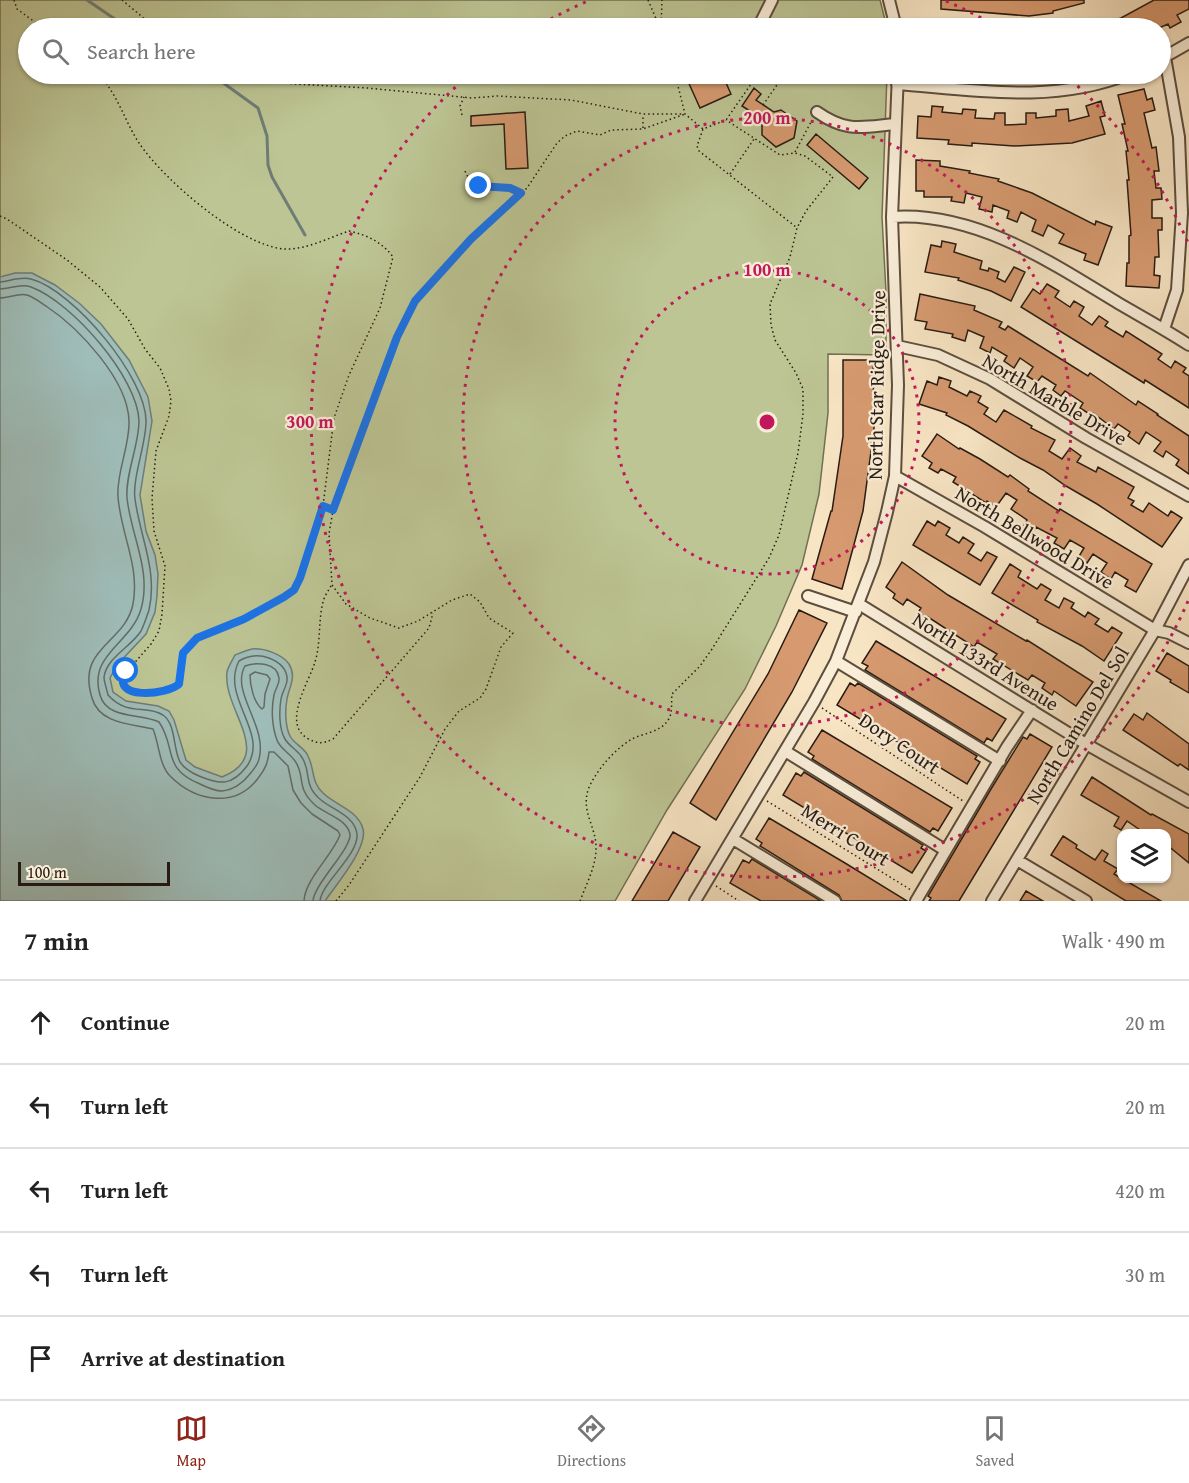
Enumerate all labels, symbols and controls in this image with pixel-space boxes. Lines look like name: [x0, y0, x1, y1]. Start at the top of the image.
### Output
search box: [18, 18, 1171, 84]
icon: search: [39, 35, 72, 68]
text: Search here: [87, 35, 196, 67]
text: 200 m: [743, 104, 791, 131]
route end: [465, 172, 491, 198]
text: 100 m: [743, 256, 791, 283]
street label: North Star Ridge Drive: [860, 290, 892, 480]
street label: North Marble Drive: [977, 346, 1133, 452]
text: 300 m: [286, 408, 334, 435]
centre of rings: [757, 412, 777, 432]
street label: North Bellwood Drive: [950, 478, 1120, 596]
street label: North 133rd Avenue: [907, 604, 1065, 718]
street label: North Camino Del Sol: [1018, 640, 1136, 809]
route start: [112, 657, 138, 683]
street label: Dory Court: [854, 705, 946, 781]
street label: Merri Court: [796, 795, 896, 873]
map controls: [1117, 829, 1171, 883]
button: layers: [1117, 829, 1171, 883]
scale bar: [18, 859, 170, 886]
text: 100 m: [27, 860, 67, 884]
text: 7 min: [24, 921, 89, 960]
text: Walk · 490 m: [1062, 926, 1165, 955]
icon: ahead: [24, 1006, 57, 1039]
text: Continue: [81, 1006, 170, 1038]
text: 20 m: [1125, 1008, 1165, 1037]
icon: left: [24, 1090, 57, 1123]
text: Turn left: [81, 1090, 168, 1122]
text: 20 m: [1125, 1092, 1165, 1121]
icon: left: [24, 1174, 57, 1207]
text: Turn left: [81, 1174, 168, 1206]
text: 420 m: [1115, 1176, 1165, 1205]
icon: left: [24, 1258, 57, 1291]
text: Turn left: [81, 1258, 168, 1290]
text: 30 m: [1125, 1260, 1165, 1289]
icon: arrive: [24, 1342, 57, 1375]
text: Arrive at destination: [81, 1342, 285, 1374]
tab: Map: [175, 1412, 208, 1472]
tab: Directions: [557, 1412, 626, 1472]
tab: Saved: [975, 1412, 1014, 1472]

